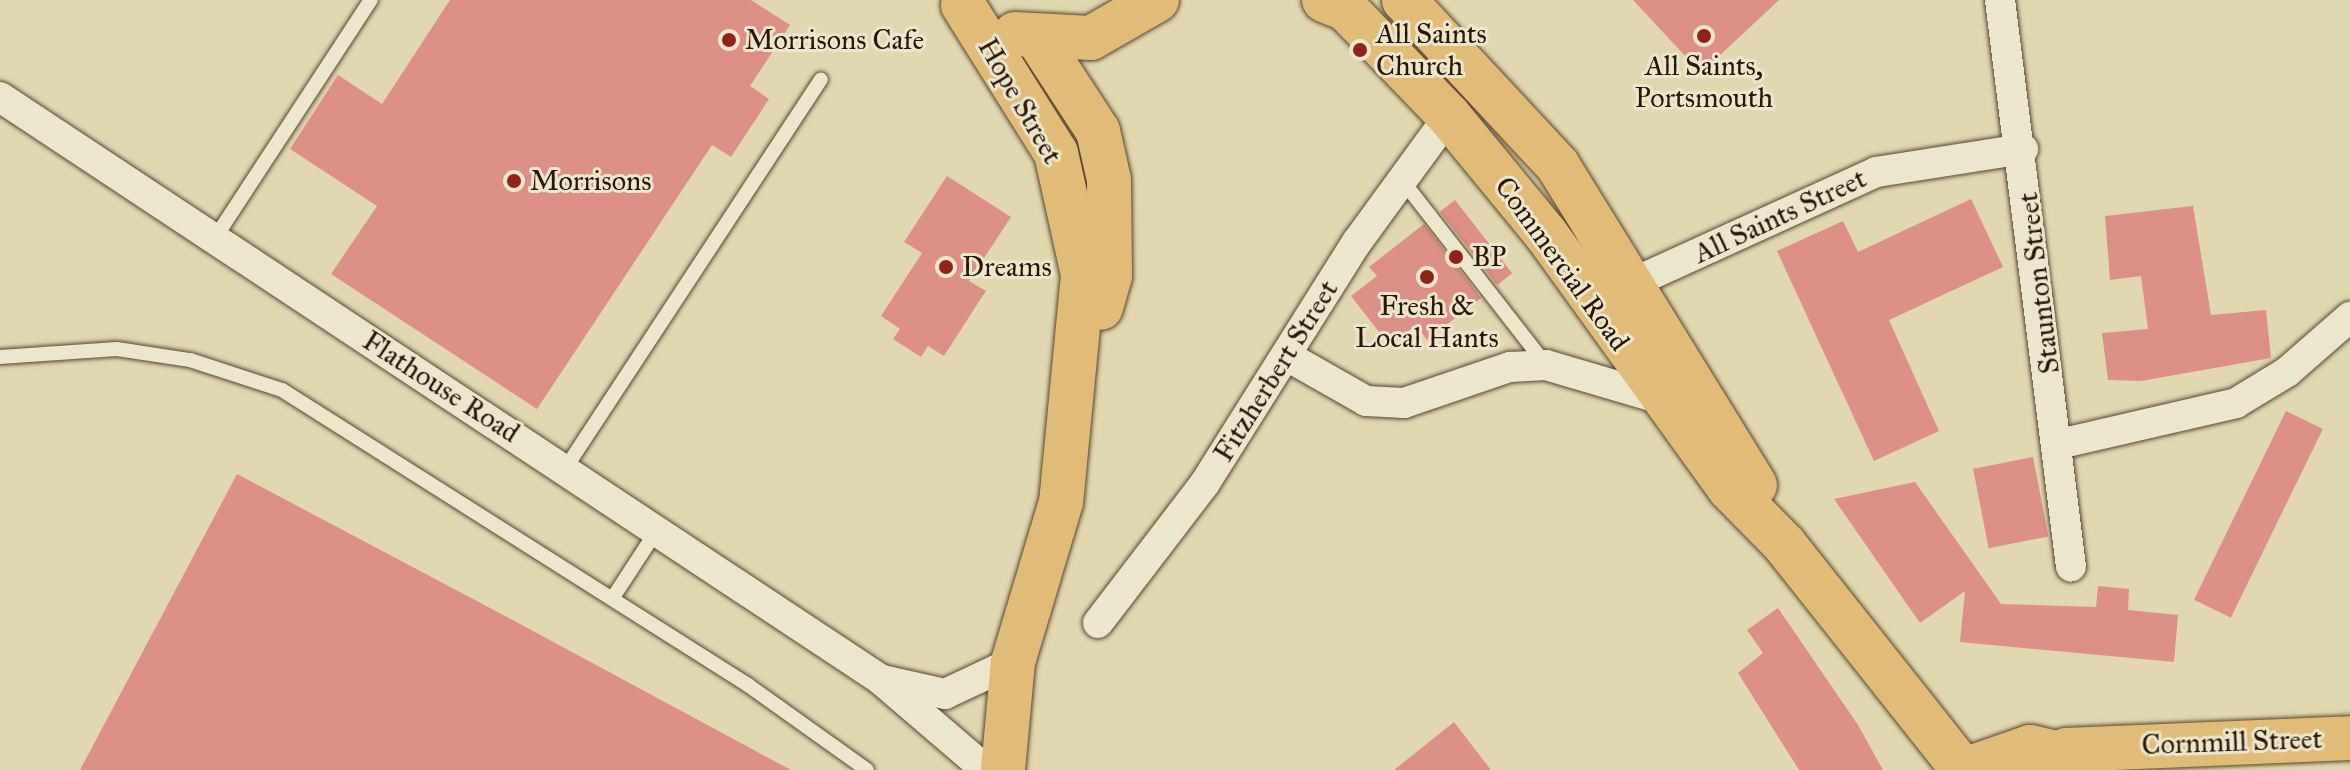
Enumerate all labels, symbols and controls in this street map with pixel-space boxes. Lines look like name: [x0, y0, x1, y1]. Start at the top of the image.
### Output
place label: All Saints Church: [1376, 17, 1487, 83]
place label: Morrisons Cafe: [745, 23, 924, 57]
marker: All Saints, Portsmouth: [1695, 27, 1713, 45]
marker: Morrisons Cafe: [720, 31, 738, 49]
street label: Hope Street: [971, 32, 1069, 170]
marker: All Saints Church: [1351, 41, 1369, 59]
place label: All Saints, Portsmouth: [1635, 49, 1773, 115]
street label: All Saints Street: [1688, 161, 1872, 271]
place label: Morrisons: [530, 164, 651, 198]
street label: Commercial Road: [1488, 170, 1636, 358]
marker: Morrisons: [505, 172, 523, 190]
street label: Staunton Street: [2011, 190, 2067, 376]
place label: BP: [1472, 240, 1506, 274]
marker: BP: [1447, 248, 1465, 266]
place label: Dreams: [962, 250, 1052, 284]
marker: Dreams: [937, 258, 955, 276]
marker: Fresh & Local Hants: [1418, 268, 1436, 286]
street label: Fitzherbert Street: [1207, 274, 1345, 468]
place label: Fresh & Local Hants: [1355, 289, 1499, 355]
street label: Flathouse Road: [356, 324, 526, 450]
street label: Cornmill Street: [2141, 722, 2323, 762]

